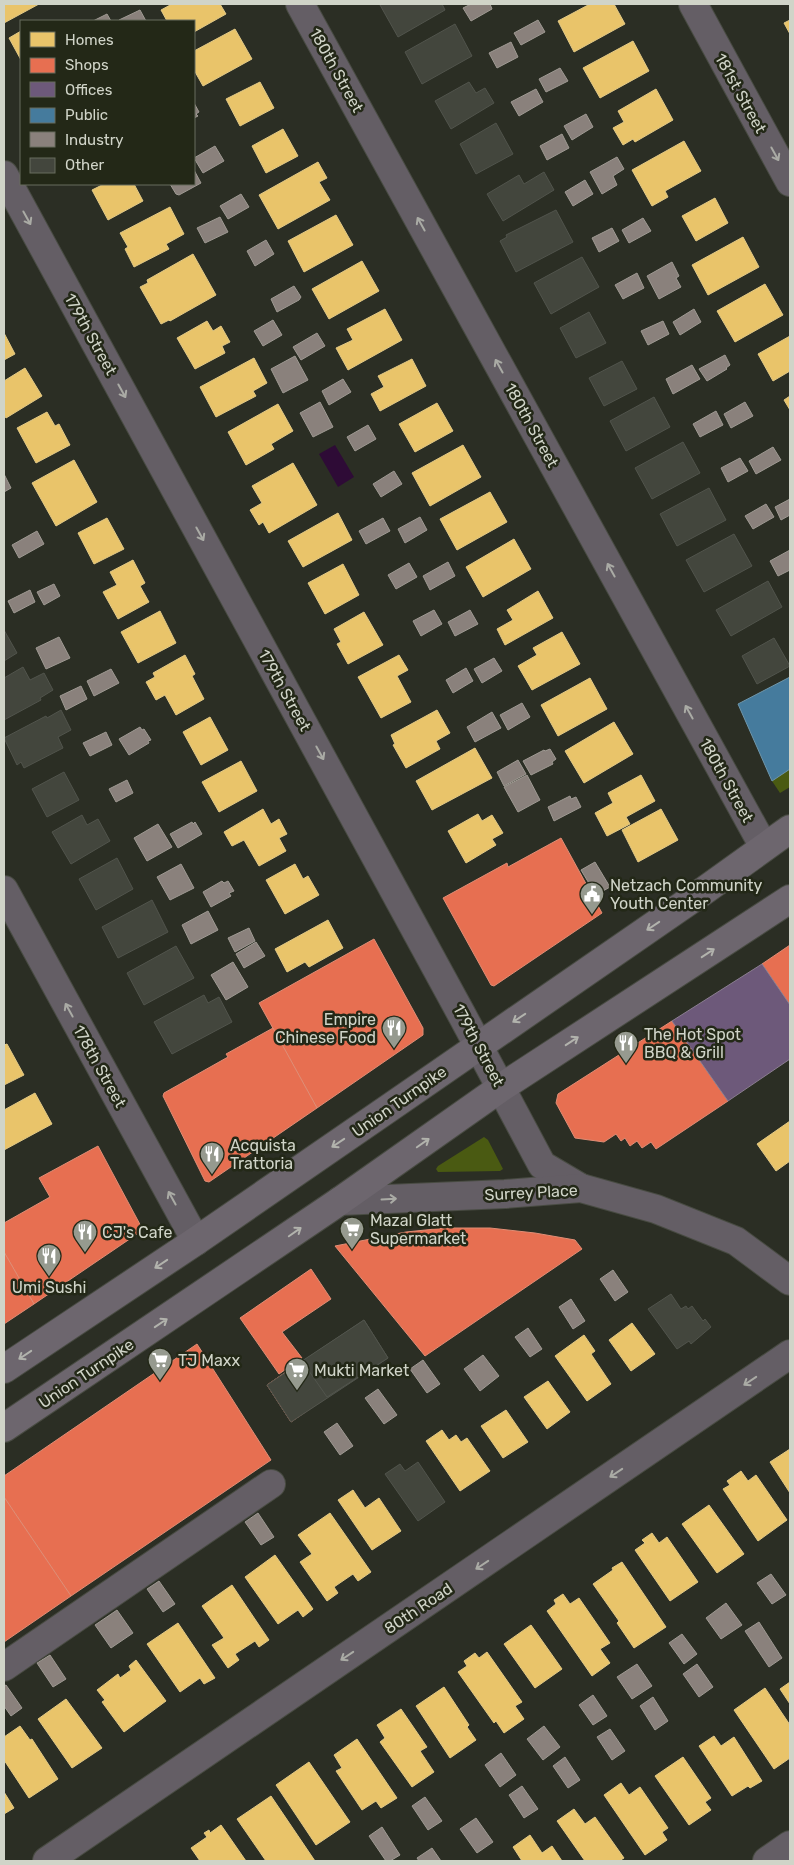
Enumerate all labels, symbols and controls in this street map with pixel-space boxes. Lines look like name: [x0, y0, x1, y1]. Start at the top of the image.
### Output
legend: [20, 20, 195, 185]
street label: 180th Street: [306, 25, 368, 116]
text: Homes: [65, 31, 114, 49]
street label: 181st Street: [711, 50, 770, 137]
text: Shops: [65, 56, 109, 74]
text: Offices: [65, 81, 113, 99]
text: Public: [65, 106, 108, 124]
text: Industry: [65, 131, 124, 149]
one-way arrow: [771, 146, 780, 161]
text: Other: [65, 156, 105, 174]
one-way arrow: [23, 210, 32, 225]
one-way arrow: [416, 216, 426, 231]
street label: 179th Street: [60, 290, 121, 379]
one-way arrow: [494, 359, 503, 374]
street label: 180th Street: [501, 380, 563, 471]
one-way arrow: [117, 384, 127, 399]
one-way arrow: [195, 526, 205, 541]
one-way arrow: [606, 563, 615, 578]
street label: 179th Street: [254, 646, 315, 735]
one-way arrow: [684, 706, 694, 720]
street label: 180th Street: [696, 735, 758, 826]
one-way arrow: [315, 746, 325, 760]
place label: Netzach Community Youth Center: [610, 876, 763, 913]
public building icon: Netzach Community Youth Center: [579, 881, 605, 915]
one-way arrow: [646, 921, 660, 931]
one-way arrow: [701, 947, 715, 958]
street label: 179th Street: [449, 1001, 508, 1090]
one-way arrow: [64, 1002, 74, 1017]
place label: Empire Chinese Food: [275, 1010, 376, 1047]
one-way arrow: [512, 1013, 526, 1023]
restaurant icon: Empire Chinese Food: [381, 1015, 407, 1049]
street label: 178th Street: [69, 1022, 130, 1111]
place label: The Hot Spot BBQ & Grill: [644, 1025, 741, 1062]
restaurant icon: The Hot Spot BBQ & Grill: [613, 1030, 639, 1064]
one-way arrow: [565, 1036, 579, 1047]
street label: Union Turnpike: [348, 1062, 450, 1141]
place label: Acquista Trattoria: [230, 1136, 296, 1173]
one-way arrow: [331, 1138, 345, 1148]
one-way arrow: [416, 1138, 430, 1148]
restaurant icon: Acquista Trattoria: [199, 1141, 225, 1175]
street label: Surrey Place: [484, 1181, 578, 1204]
one-way arrow: [167, 1191, 176, 1206]
one-way arrow: [381, 1195, 397, 1204]
place label: Mazal Glatt Supermarket: [370, 1211, 466, 1248]
supermarket icon: Mazal Glatt Supermarket: [339, 1216, 365, 1250]
restaurant icon: CJ's Cafe: [72, 1219, 98, 1253]
place label: CJ's Cafe: [102, 1223, 172, 1242]
one-way arrow: [288, 1227, 302, 1237]
restaurant icon: Umi Sushi: [36, 1243, 62, 1277]
one-way arrow: [154, 1259, 168, 1269]
place label: Umi Sushi: [12, 1278, 86, 1297]
one-way arrow: [154, 1318, 168, 1328]
street label: Union Turnpike: [35, 1335, 138, 1412]
supermarket icon: TJ Maxx: [147, 1347, 173, 1381]
one-way arrow: [19, 1350, 33, 1360]
place label: TJ Maxx: [178, 1351, 240, 1370]
supermarket icon: Mukti Market: [284, 1357, 310, 1391]
place label: Mukti Market: [314, 1361, 409, 1380]
one-way arrow: [743, 1376, 757, 1386]
one-way arrow: [609, 1468, 623, 1478]
one-way arrow: [475, 1560, 489, 1570]
street label: 80th Road: [381, 1579, 456, 1638]
one-way arrow: [341, 1651, 355, 1661]

